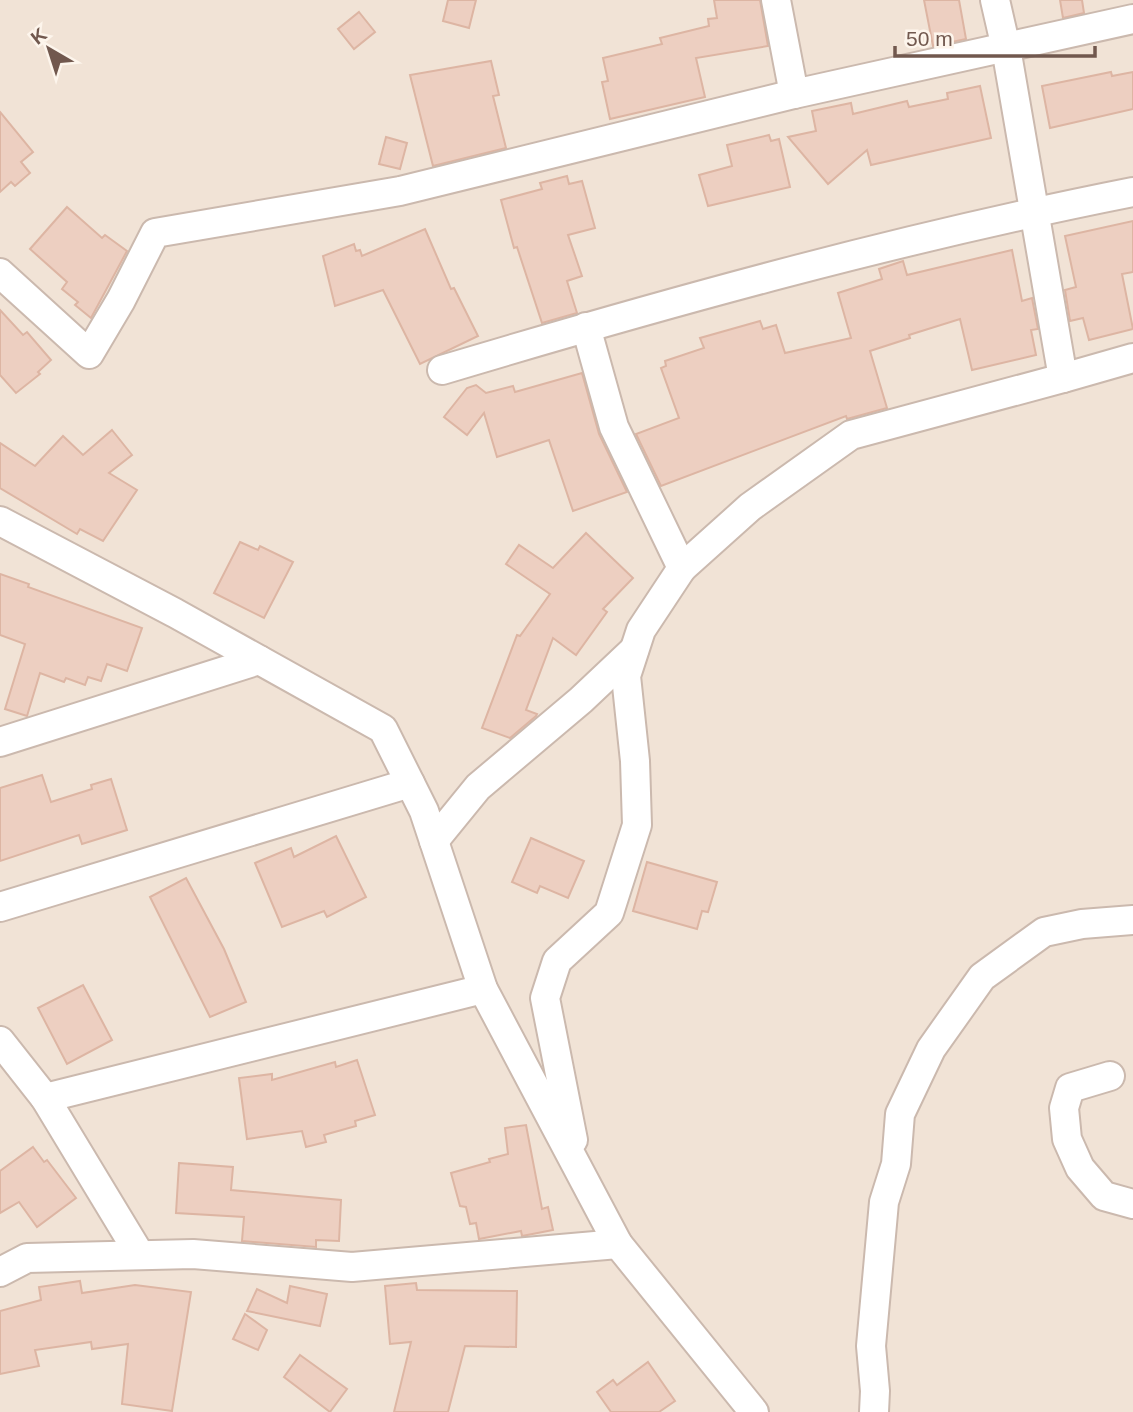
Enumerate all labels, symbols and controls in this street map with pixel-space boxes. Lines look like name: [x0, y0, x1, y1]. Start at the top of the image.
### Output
north arrow: [14, 14, 84, 84]
scale bar: [895, 14, 1094, 58]
text: K: [27, 24, 51, 49]
text: 50 m: [906, 27, 953, 50]

